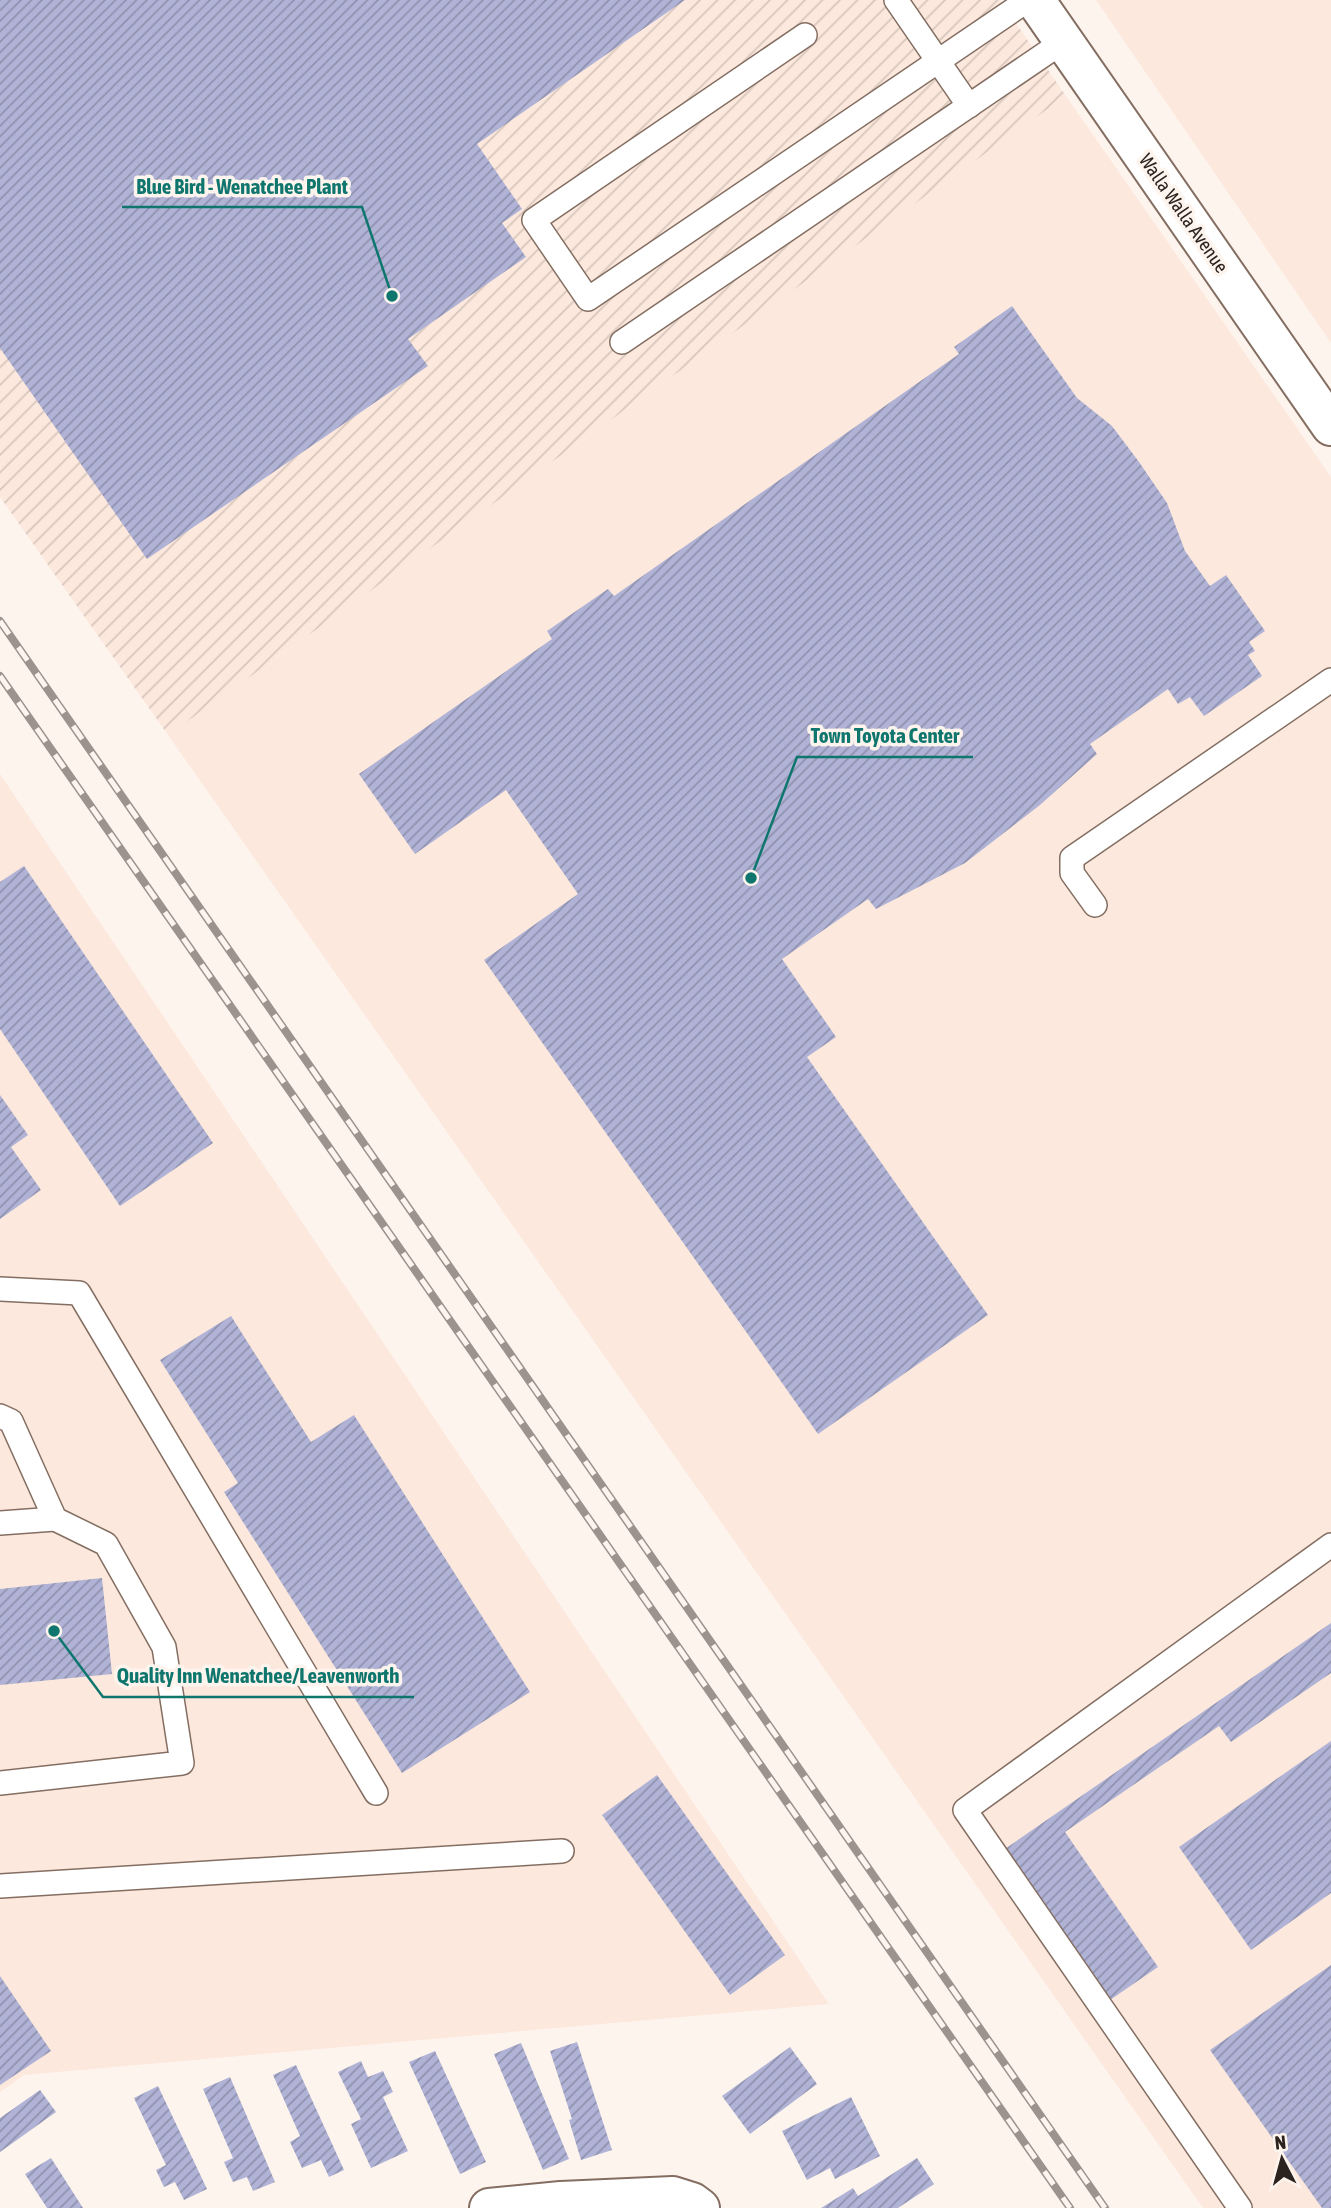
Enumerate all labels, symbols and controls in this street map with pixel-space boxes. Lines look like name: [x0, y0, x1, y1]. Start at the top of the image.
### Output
street label: Walla Walla Avenue: [1135, 149, 1233, 277]
callout: Blue Bird - Wenatchee Plant: [122, 165, 362, 207]
text: Blue Bird - Wenatchee Plant: [136, 174, 348, 198]
callout: Town Toyota Center: [797, 715, 973, 757]
text: Town Toyota Center: [811, 723, 960, 747]
callout: Quality Inn Wenatchee/Leavenworth: [103, 1655, 414, 1697]
text: Quality Inn Wenatchee/Leavenworth: [117, 1663, 399, 1687]
north arrow: [1247, 2124, 1317, 2194]
text: N: [1273, 2131, 1287, 2154]

